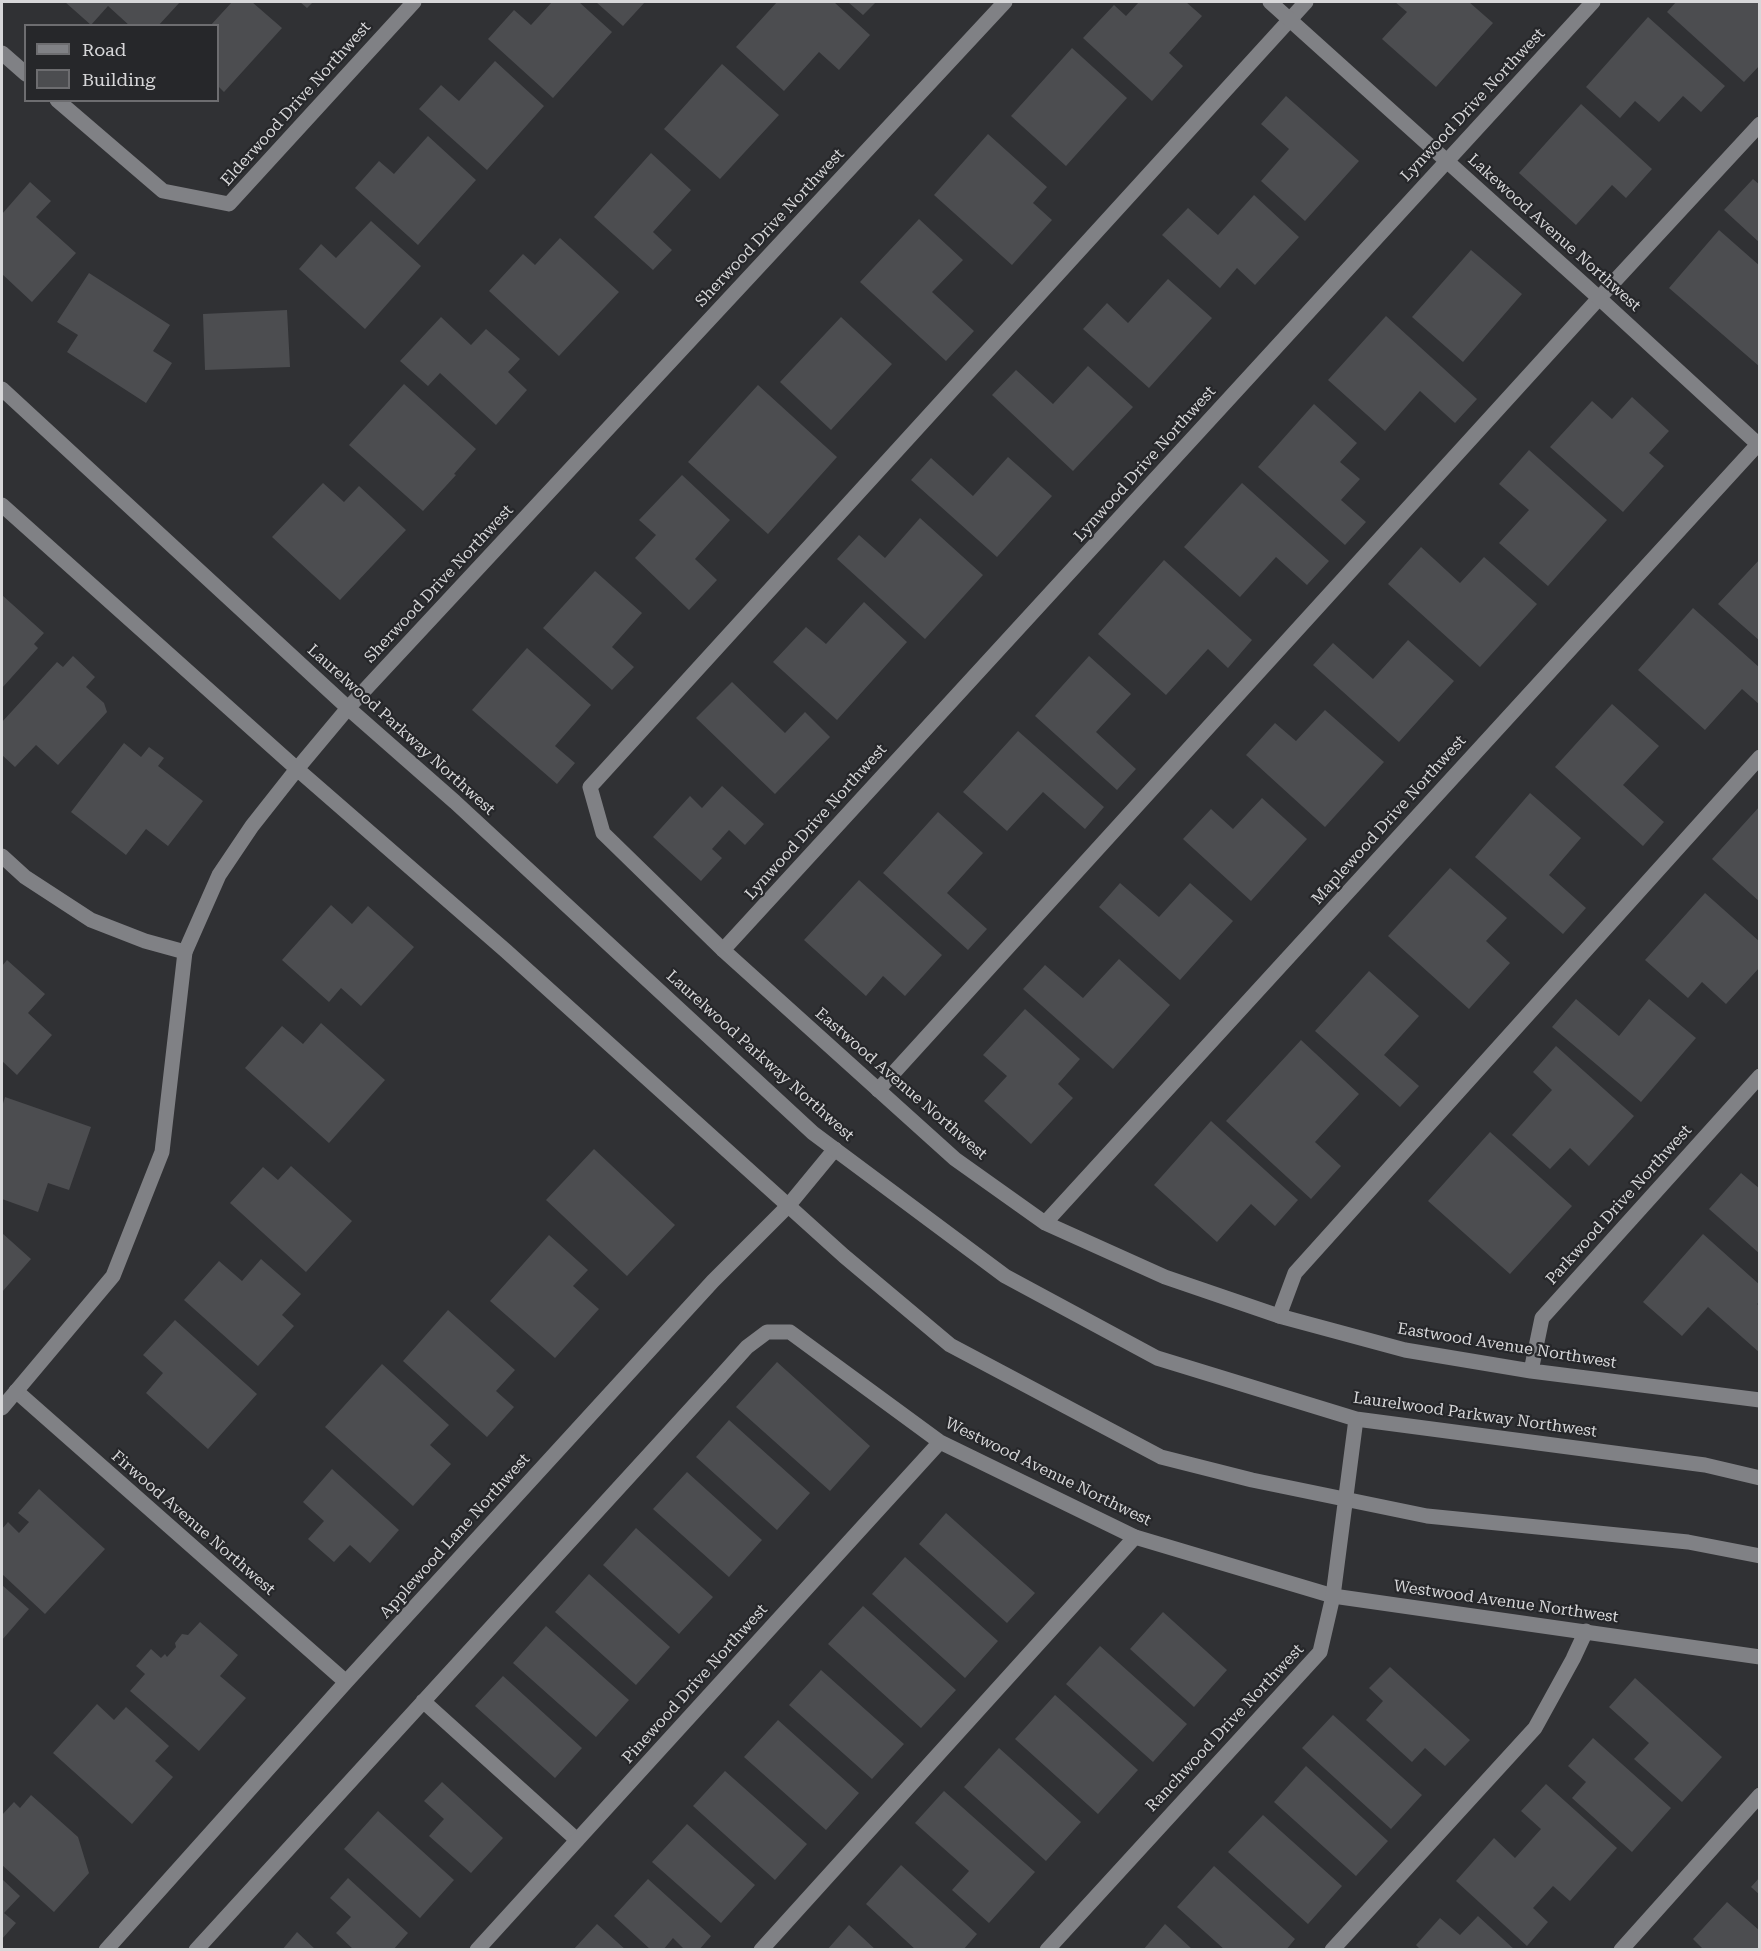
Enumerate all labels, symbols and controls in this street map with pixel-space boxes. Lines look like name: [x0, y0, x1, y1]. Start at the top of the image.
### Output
street label: Elderwood Drive Northwest: [217, 18, 375, 190]
legend: [24, 24, 219, 102]
street label: Lynwood Drive Northwest: [1397, 24, 1549, 186]
text: Road: [82, 39, 126, 60]
text: Building: [82, 69, 156, 90]
street label: Sherwood Drive Northwest: [692, 145, 848, 311]
street label: Lakewood Avenue Northwest: [1464, 150, 1644, 316]
street label: Lynwood Drive Northwest: [1070, 382, 1220, 546]
street label: Sherwood Drive Northwest: [361, 501, 517, 667]
street label: Laurelwood Parkway Northwest: [303, 641, 499, 819]
street label: Maplewood Drive Northwest: [1308, 731, 1470, 909]
street label: Lynwood Drive Northwest: [741, 740, 891, 904]
street label: Laurelwood Parkway Northwest: [662, 967, 858, 1145]
street label: Eastwood Avenue Northwest: [811, 1004, 991, 1164]
street label: Parkwood Drive Northwest: [1542, 1121, 1696, 1289]
street label: Eastwood Avenue Northwest: [1396, 1319, 1618, 1373]
street label: Laurelwood Parkway Northwest: [1352, 1388, 1598, 1442]
street label: Westwood Avenue Northwest: [942, 1414, 1154, 1530]
street label: Firwood Avenue Northwest: [107, 1447, 279, 1599]
street label: Applewood Lane Northwest: [376, 1450, 534, 1622]
street label: Westwood Avenue Northwest: [1392, 1577, 1620, 1627]
street label: Pinewood Drive Northwest: [618, 1600, 772, 1768]
street label: Ranchwood Drive Northwest: [1142, 1640, 1308, 1816]

